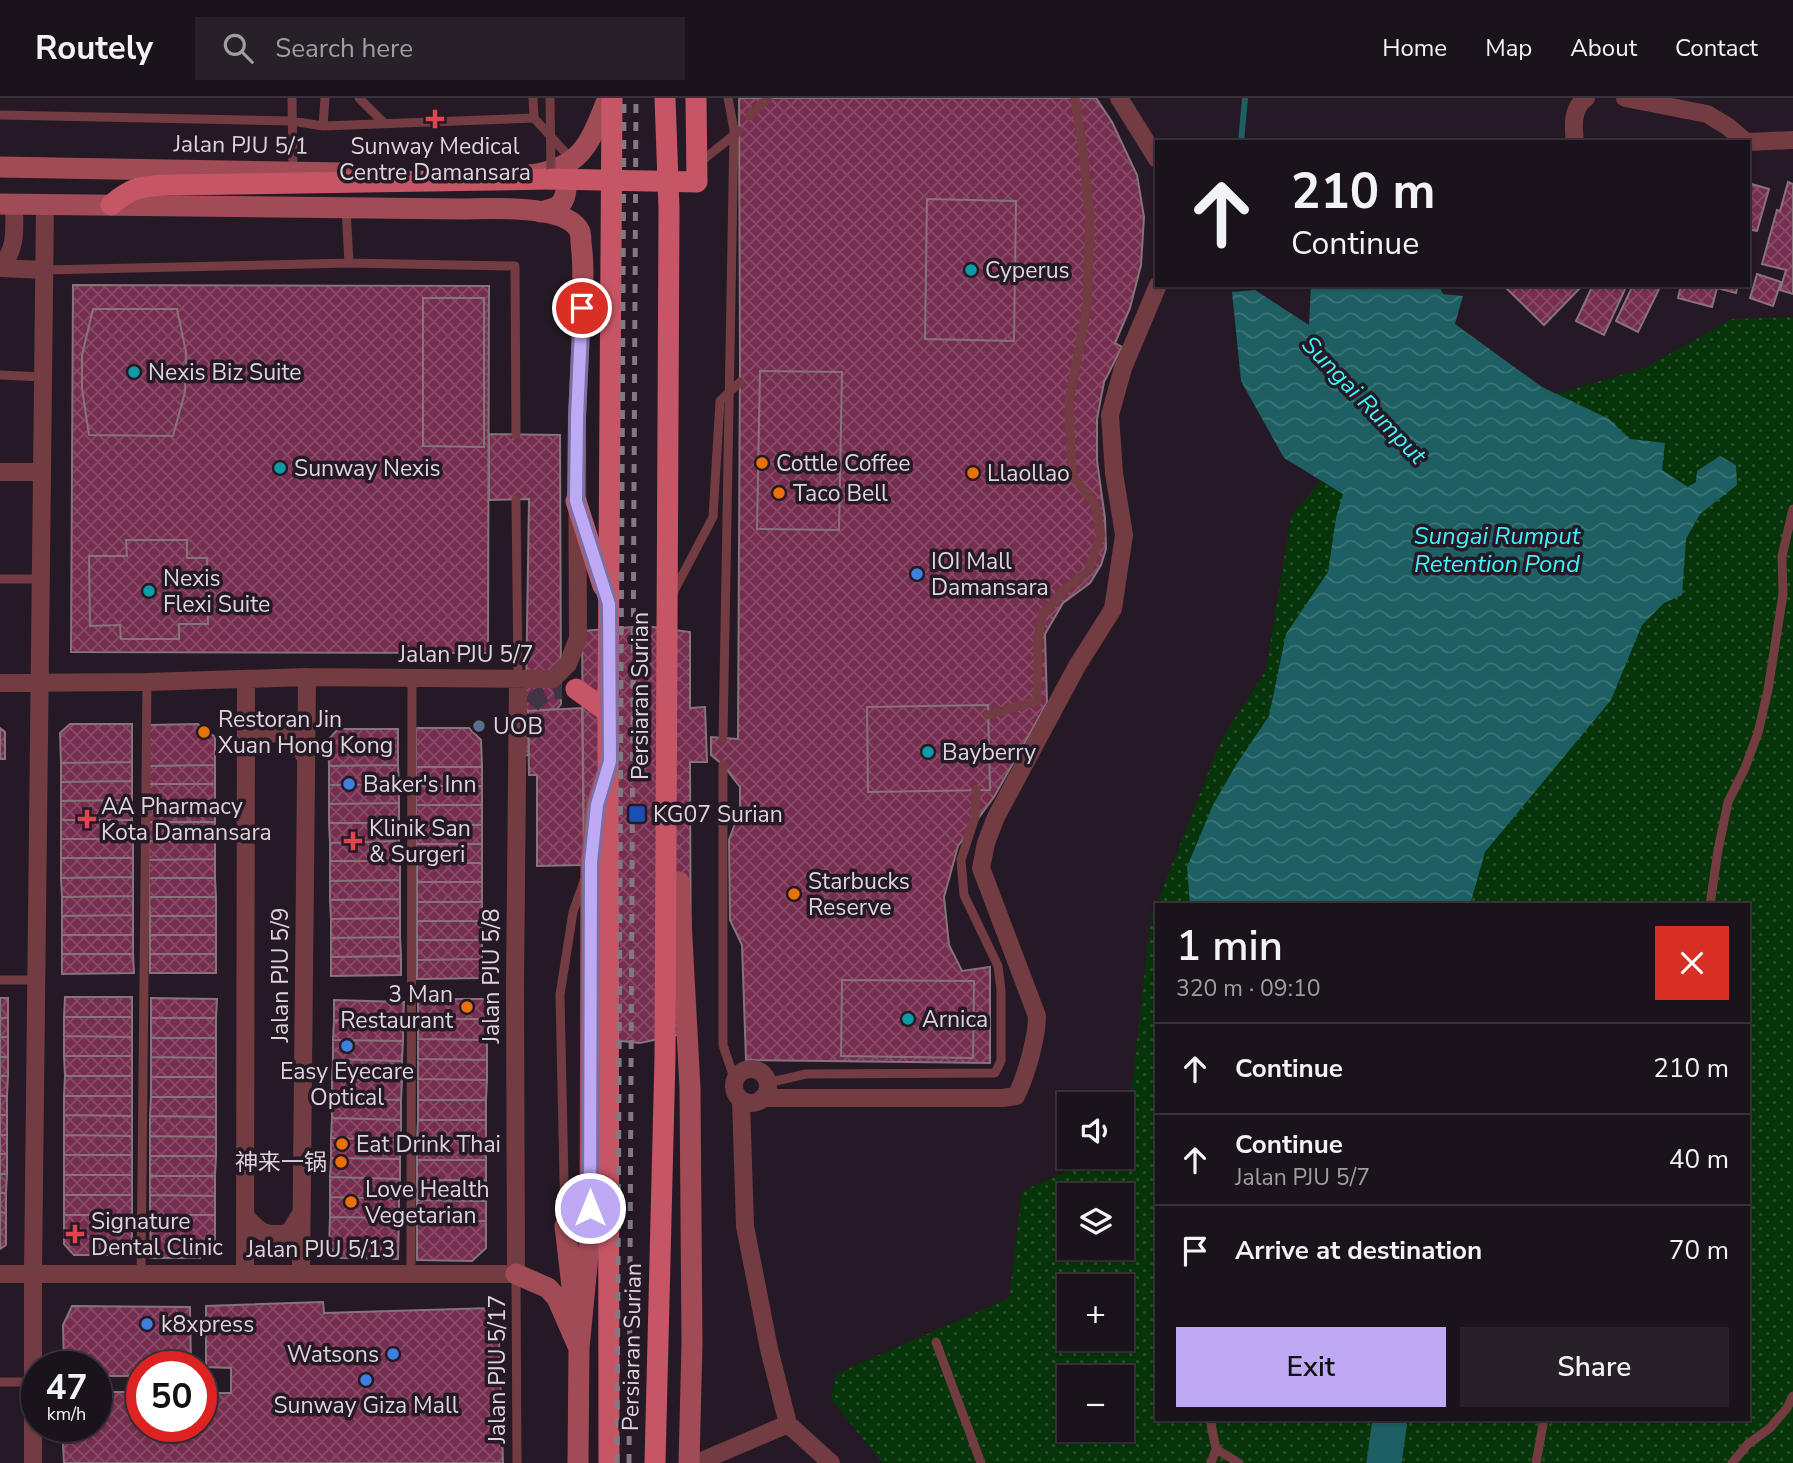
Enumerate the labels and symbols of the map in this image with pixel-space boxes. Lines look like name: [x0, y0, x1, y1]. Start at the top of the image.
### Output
marker: Sunway Medical Centre Damansara: [425, 109, 445, 129]
street label: Jalan PJU 5/1: [172, 128, 309, 162]
place label: Sunway Medical Centre Damansara: [339, 131, 531, 188]
place label: Cyperus: [985, 255, 1070, 286]
marker: Cyperus: [963, 262, 979, 278]
pin: [552, 278, 612, 338]
water label: Sungai Rumput: [1295, 329, 1434, 471]
place label: Nexis Biz Suite: [148, 357, 302, 388]
marker: Nexis Biz Suite: [126, 364, 142, 380]
place label: Cottle Coffee: [776, 448, 910, 479]
place label: Sunway Nexis: [294, 453, 441, 484]
marker: Cottle Coffee: [754, 455, 770, 471]
place label: Llaollao: [987, 458, 1070, 489]
marker: Sunway Nexis: [272, 460, 288, 476]
marker: Llaollao: [965, 465, 981, 481]
place label: Taco Bell: [793, 478, 888, 509]
marker: Taco Bell: [771, 485, 787, 501]
water label: Sungai Rumput Retention Pond: [1414, 520, 1581, 580]
place label: IOI Mall Damansara: [931, 546, 1049, 603]
place label: Nexis Flexi Suite: [163, 563, 270, 620]
marker: IOI Mall Damansara: [909, 566, 925, 582]
marker: Nexis Flexi Suite: [141, 583, 157, 599]
street label: Persiaran Surian: [625, 612, 656, 780]
street label: Jalan PJU 5/7: [398, 639, 533, 670]
place label: Restoran Jin Xuan Hong Kong: [218, 704, 393, 761]
place label: UOB: [493, 711, 543, 742]
marker: UOB: [471, 718, 487, 734]
marker: Restoran Jin Xuan Hong Kong: [196, 724, 212, 740]
place label: Bayberry: [942, 737, 1036, 768]
marker: Bayberry: [920, 744, 936, 760]
place label: Baker's Inn: [363, 769, 477, 800]
marker: Baker's Inn: [341, 776, 357, 792]
place label: AA Pharmacy Kota Damansara: [101, 791, 272, 848]
place label: KG07 Surian: [653, 799, 783, 830]
marker: KG07 Surian: [627, 804, 647, 824]
marker: AA Pharmacy Kota Damansara: [79, 811, 95, 827]
place label: Klinik San & Surgeri: [369, 813, 471, 870]
marker: Klinik San & Surgeri: [343, 831, 363, 851]
place label: Starbucks Reserve: [808, 866, 910, 923]
marker: Starbucks Reserve: [786, 886, 802, 902]
street label: Jalan PJU 5/9: [265, 908, 296, 1043]
street label: Jalan PJU 5/8: [476, 909, 507, 1044]
place label: 3 Man Restaurant: [340, 979, 454, 1036]
marker: 3 Man Restaurant: [459, 999, 475, 1015]
place label: Arnica: [922, 1004, 988, 1035]
marker: Arnica: [900, 1011, 916, 1027]
marker: Easy Eyecare Optical: [339, 1038, 355, 1054]
place label: Easy Eyecare Optical: [280, 1056, 414, 1113]
place label: Eat Drink Thai: [356, 1129, 501, 1160]
marker: Eat Drink Thai: [334, 1136, 350, 1152]
place label: 神来一锅: [235, 1147, 327, 1178]
marker: 神来一锅: [333, 1154, 349, 1170]
position arrow: [553, 1171, 627, 1245]
place label: Love Health Vegetarian: [364, 1174, 489, 1231]
marker: Love Health Vegetarian: [343, 1194, 359, 1210]
place label: Signature Dental Clinic: [91, 1206, 223, 1263]
marker: Signature Dental Clinic: [65, 1224, 85, 1244]
street label: Jalan PJU 5/13: [246, 1234, 395, 1265]
street label: Persiaran Surian: [615, 1263, 649, 1431]
street label: Jalan PJU 5/17: [482, 1295, 513, 1444]
place label: k8xpress: [161, 1309, 254, 1340]
marker: k8xpress: [139, 1316, 155, 1332]
place label: Watsons: [287, 1339, 379, 1370]
marker: Watsons: [385, 1346, 401, 1362]
speed limit sign: 50: [126, 1351, 217, 1442]
marker: Sunway Giza Mall: [358, 1372, 374, 1388]
place label: Sunway Giza Mall: [273, 1390, 459, 1421]

